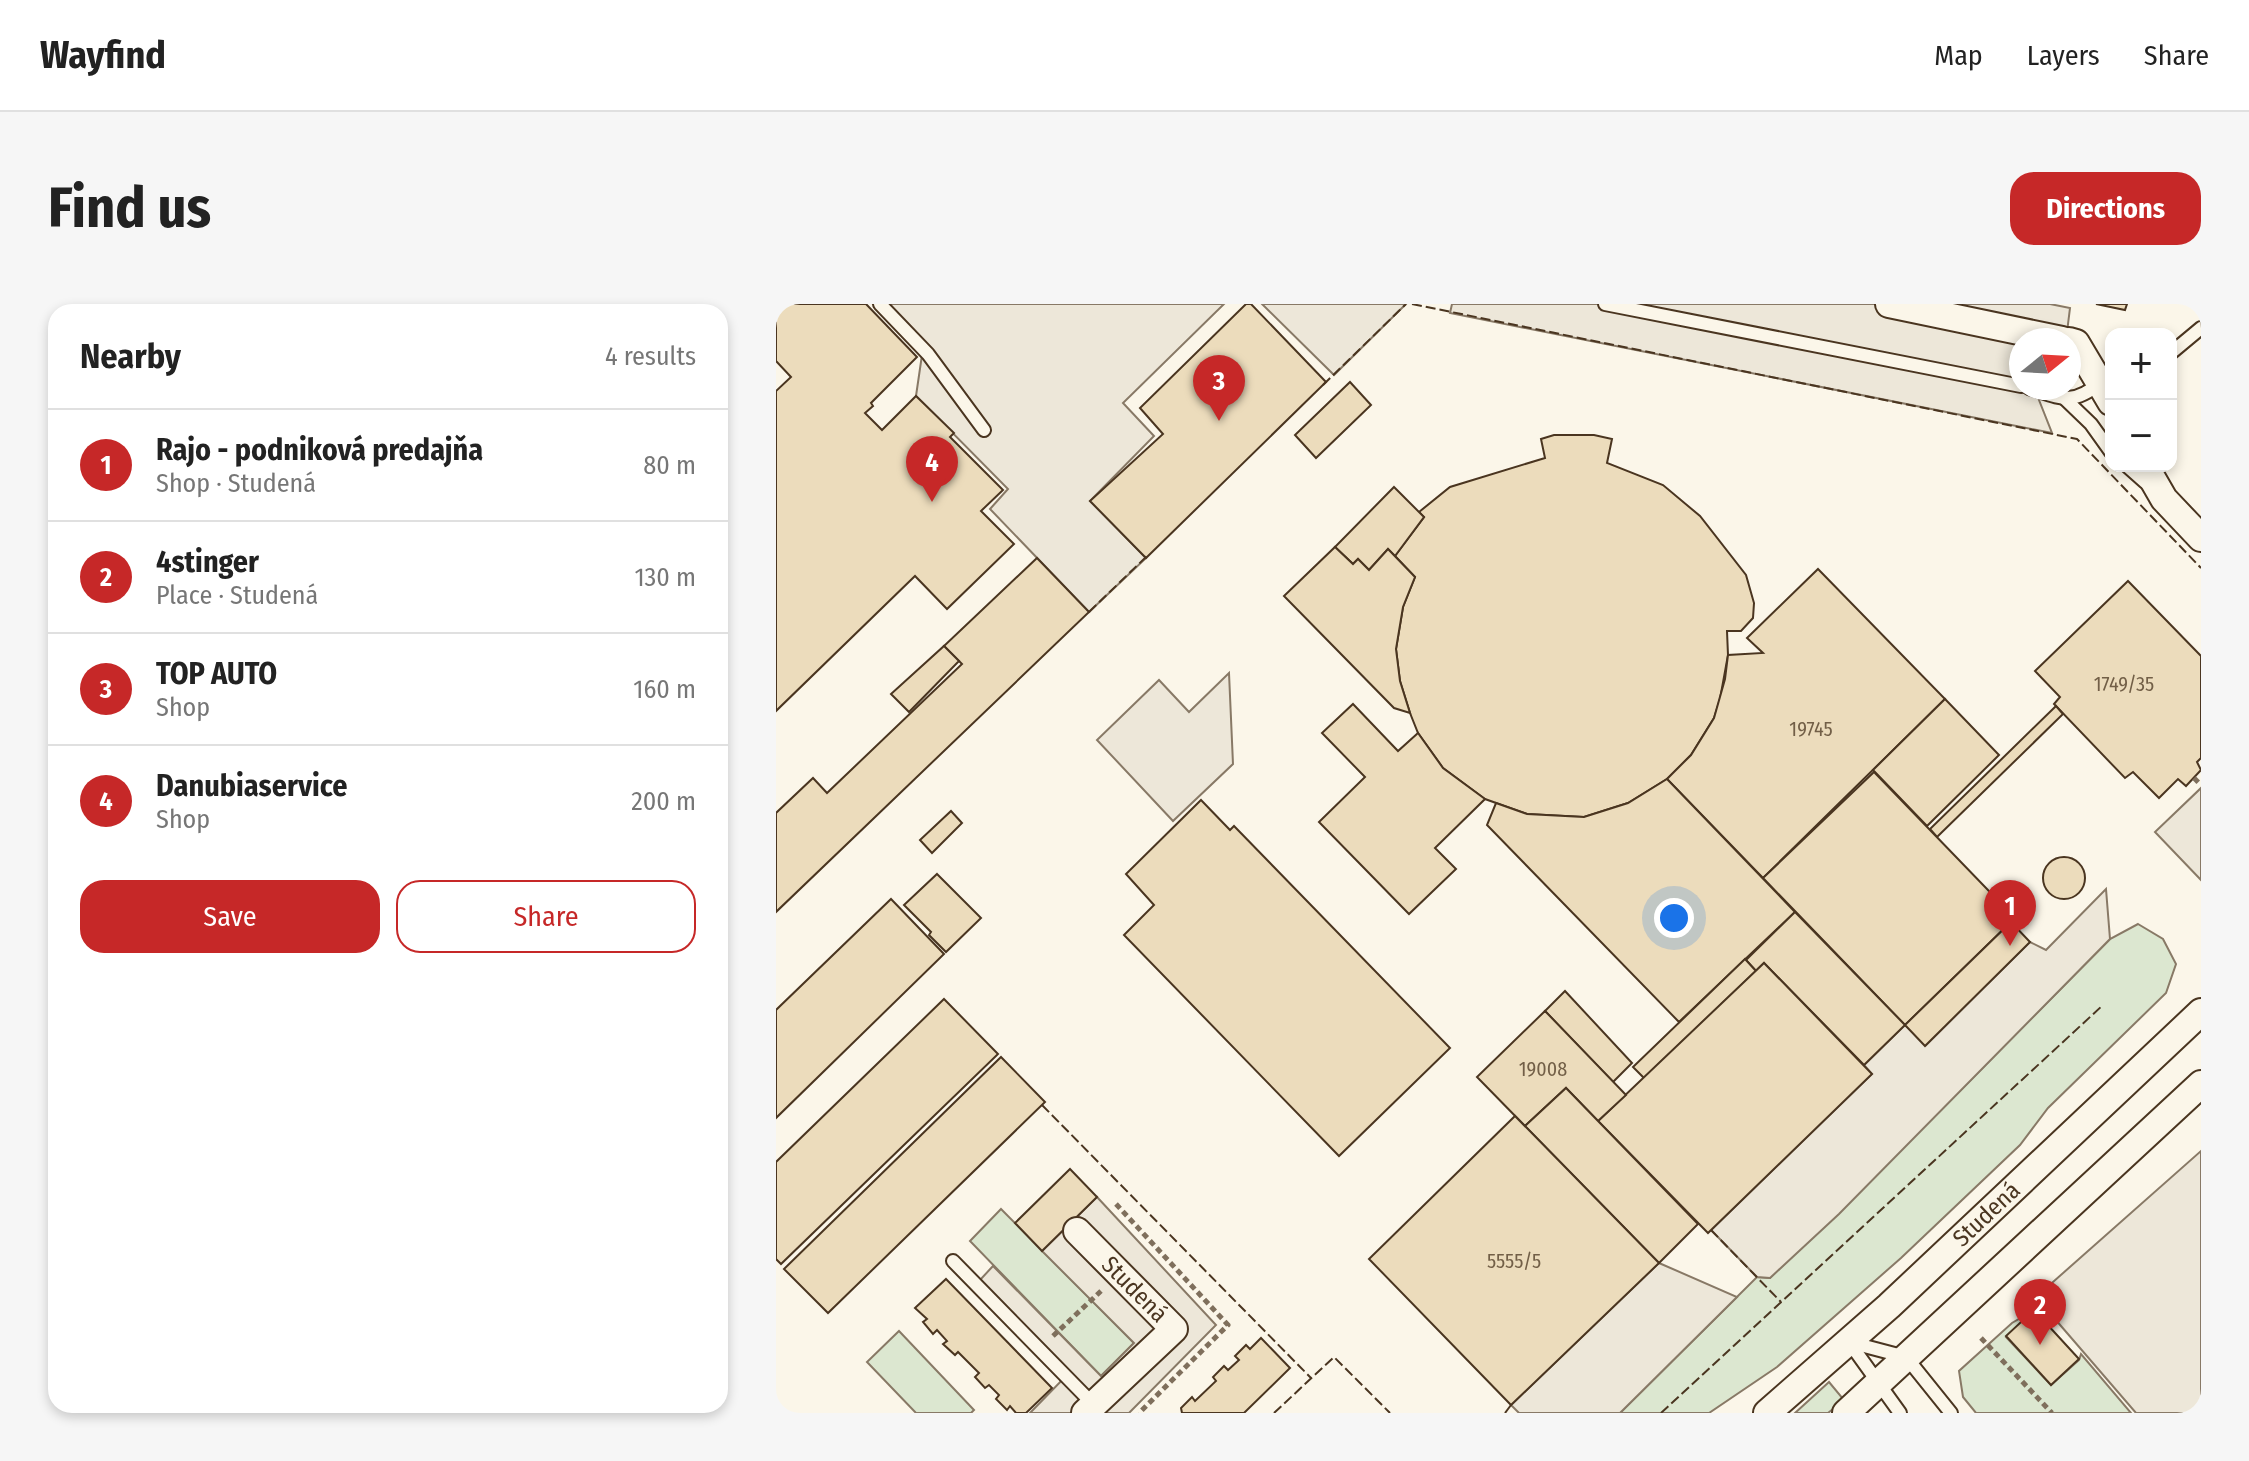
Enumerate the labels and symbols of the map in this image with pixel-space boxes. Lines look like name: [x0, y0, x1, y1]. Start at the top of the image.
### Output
north arrow: [2009, 328, 2081, 400]
pin: 3: [1193, 355, 1245, 421]
pin: 4: [906, 436, 958, 502]
house number: 1749/35: [2094, 672, 2154, 696]
house number: 19745: [1789, 717, 1833, 741]
pin: 1: [1984, 880, 2036, 946]
your location: [1654, 898, 1694, 938]
house number: 19008: [1519, 1057, 1567, 1081]
street label: Studená: [1947, 1176, 2026, 1252]
house number: 5555/5: [1487, 1249, 1541, 1273]
street label: Studená: [1096, 1250, 1173, 1328]
pin: 2: [2014, 1279, 2066, 1345]

